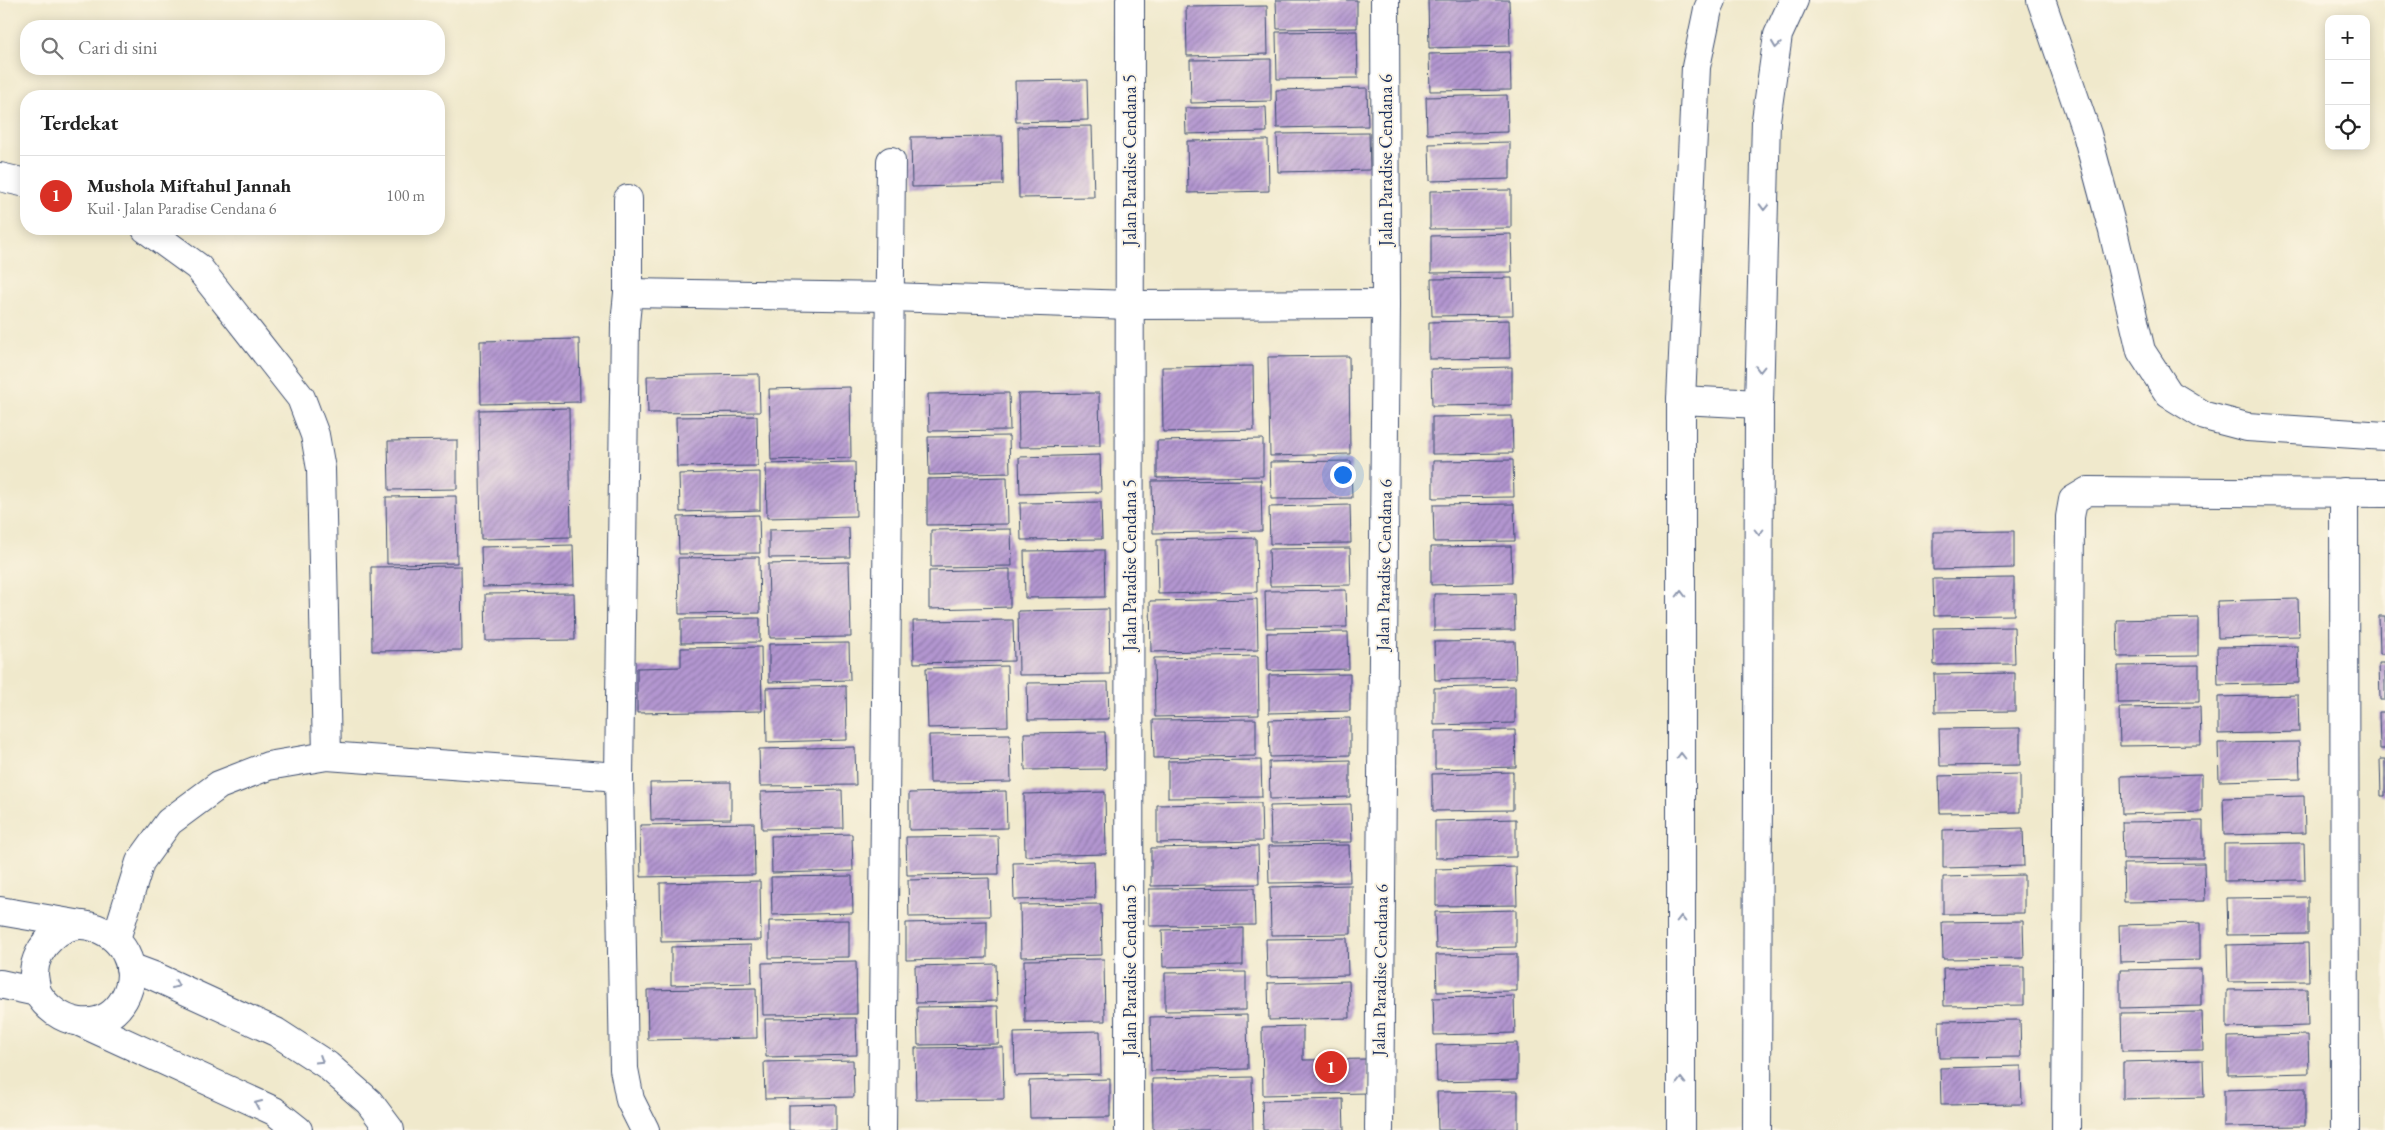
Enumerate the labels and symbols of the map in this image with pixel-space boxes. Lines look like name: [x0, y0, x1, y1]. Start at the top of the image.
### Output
one-way arrow: [1772, 41, 1782, 49]
street label: Jalan Paradise Cendana 5: [1118, 74, 1141, 248]
street label: Jalan Paradise Cendana 6: [1374, 74, 1397, 248]
one-way arrow: [1759, 203, 1769, 211]
one-way arrow: [1755, 366, 1765, 373]
your location: [1330, 462, 1356, 488]
street label: Jalan Paradise Cendana 5: [1118, 479, 1141, 653]
street label: Jalan Paradise Cendana 6: [1370, 479, 1397, 653]
one-way arrow: [1754, 528, 1764, 536]
one-way arrow: [1676, 590, 1686, 598]
one-way arrow: [1676, 752, 1686, 760]
street label: Jalan Paradise Cendana 5: [1118, 884, 1141, 1058]
street label: Jalan Paradise Cendana 6: [1366, 884, 1393, 1058]
one-way arrow: [1676, 915, 1686, 922]
one-way arrow: [170, 979, 179, 989]
pin: 1: [1315, 1048, 1347, 1086]
one-way arrow: [314, 1054, 323, 1063]
one-way arrow: [1676, 1077, 1686, 1085]
one-way arrow: [254, 1099, 263, 1110]

